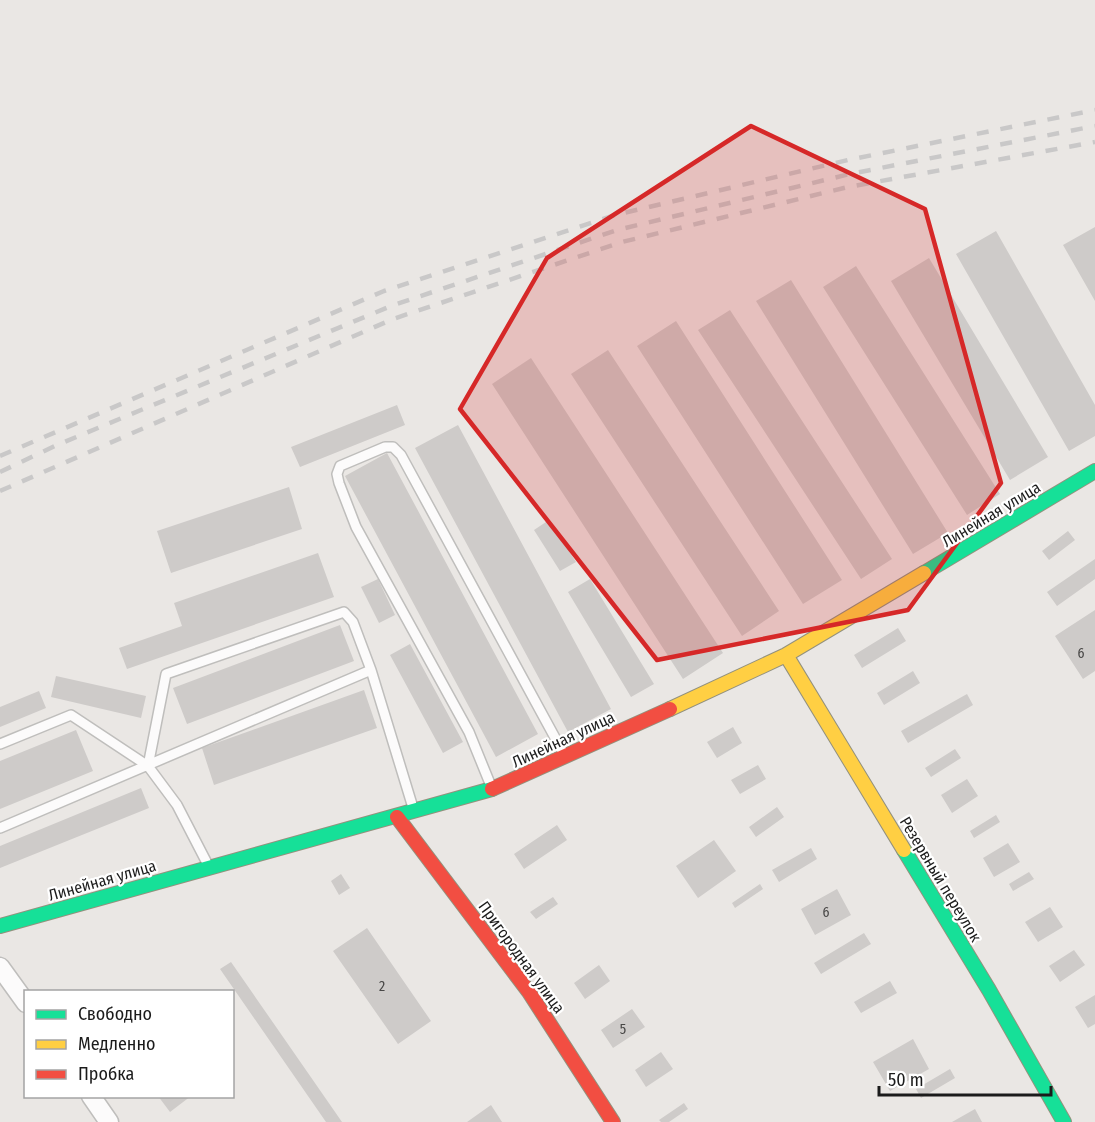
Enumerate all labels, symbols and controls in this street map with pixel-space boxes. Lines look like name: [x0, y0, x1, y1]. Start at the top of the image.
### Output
street label: Линейная улица: [939, 478, 1044, 551]
house number: 6: [1078, 645, 1085, 662]
street label: Линейная улица: [509, 707, 618, 772]
street label: Резервный переулок: [896, 813, 986, 946]
street label: Линейная улица: [46, 856, 158, 905]
street label: Пригородная улица: [475, 898, 569, 1017]
house number: 6: [823, 904, 830, 921]
house number: 2: [379, 978, 385, 995]
legend: [24, 990, 234, 1098]
text: Свободно: [78, 1003, 152, 1025]
house number: 5: [620, 1021, 626, 1038]
text: Медленно: [78, 1033, 156, 1055]
scale bar: [879, 1059, 1052, 1097]
text: Пробка: [78, 1063, 134, 1085]
text: 50 m: [888, 1069, 924, 1091]

